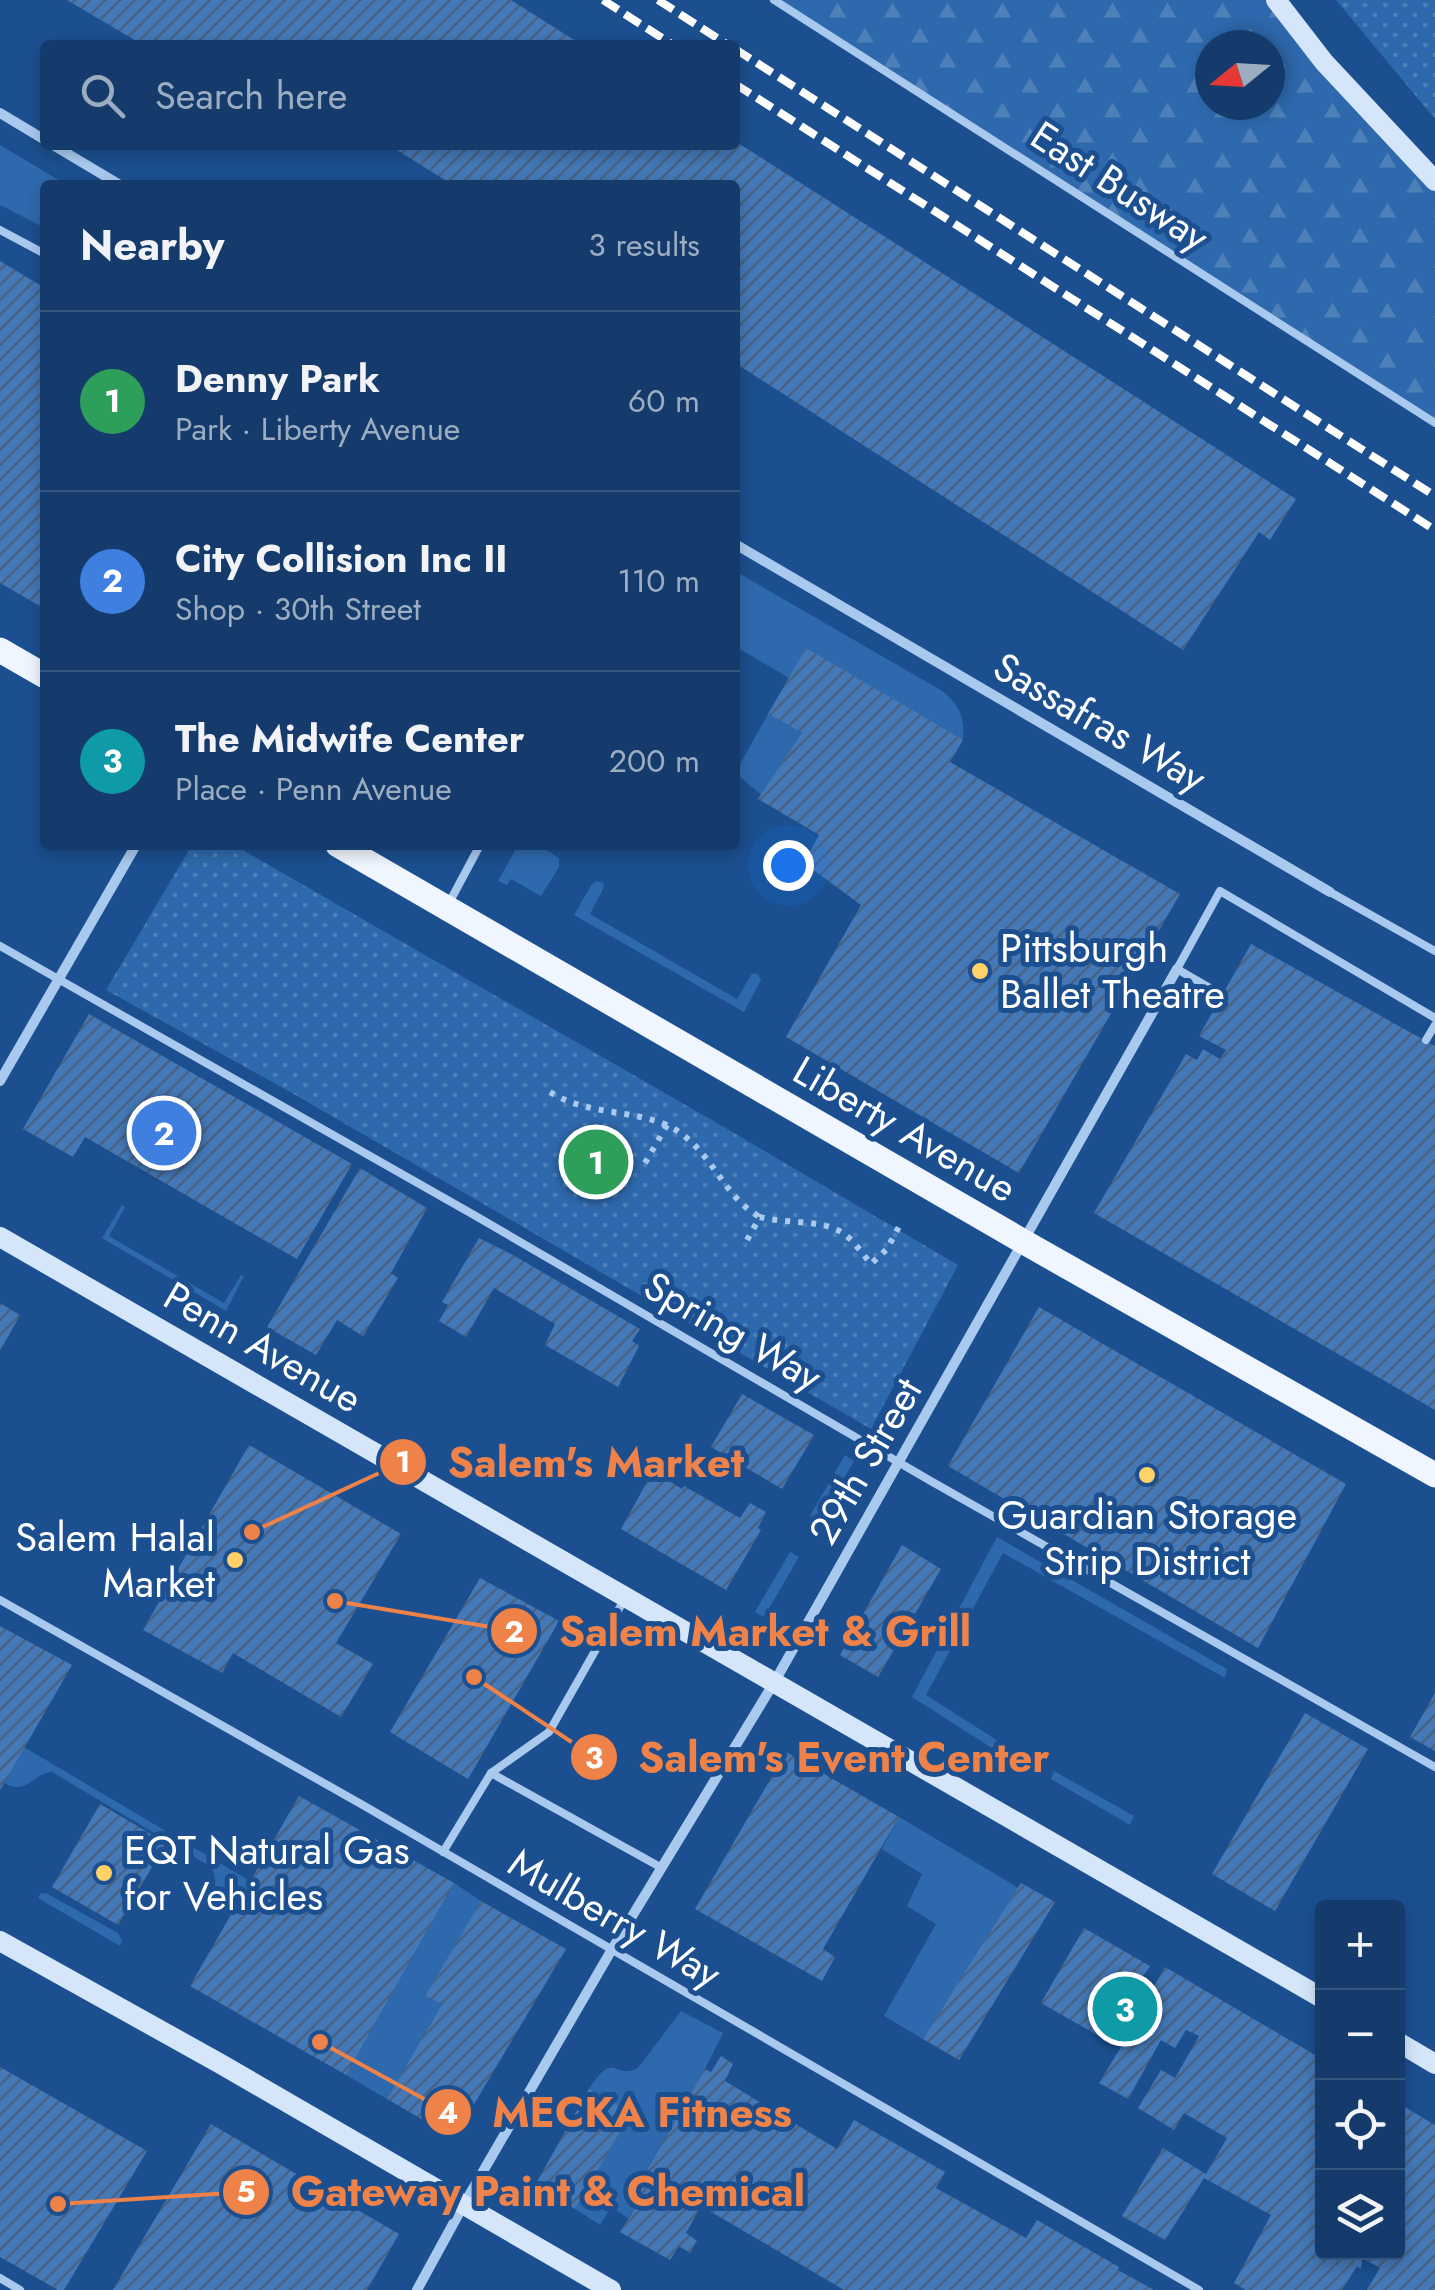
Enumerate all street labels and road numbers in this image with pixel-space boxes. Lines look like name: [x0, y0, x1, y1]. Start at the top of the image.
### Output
street label: East Busway: [1019, 107, 1221, 266]
street label: Sassafras Way: [983, 638, 1218, 807]
street label: Liberty Avenue: [783, 1042, 1027, 1216]
street label: Spring Way: [633, 1257, 833, 1406]
street label: Penn Avenue: [153, 1267, 373, 1427]
street label: 29th Street: [794, 1367, 936, 1555]
street label: Mulberry Way: [498, 1834, 732, 2002]

